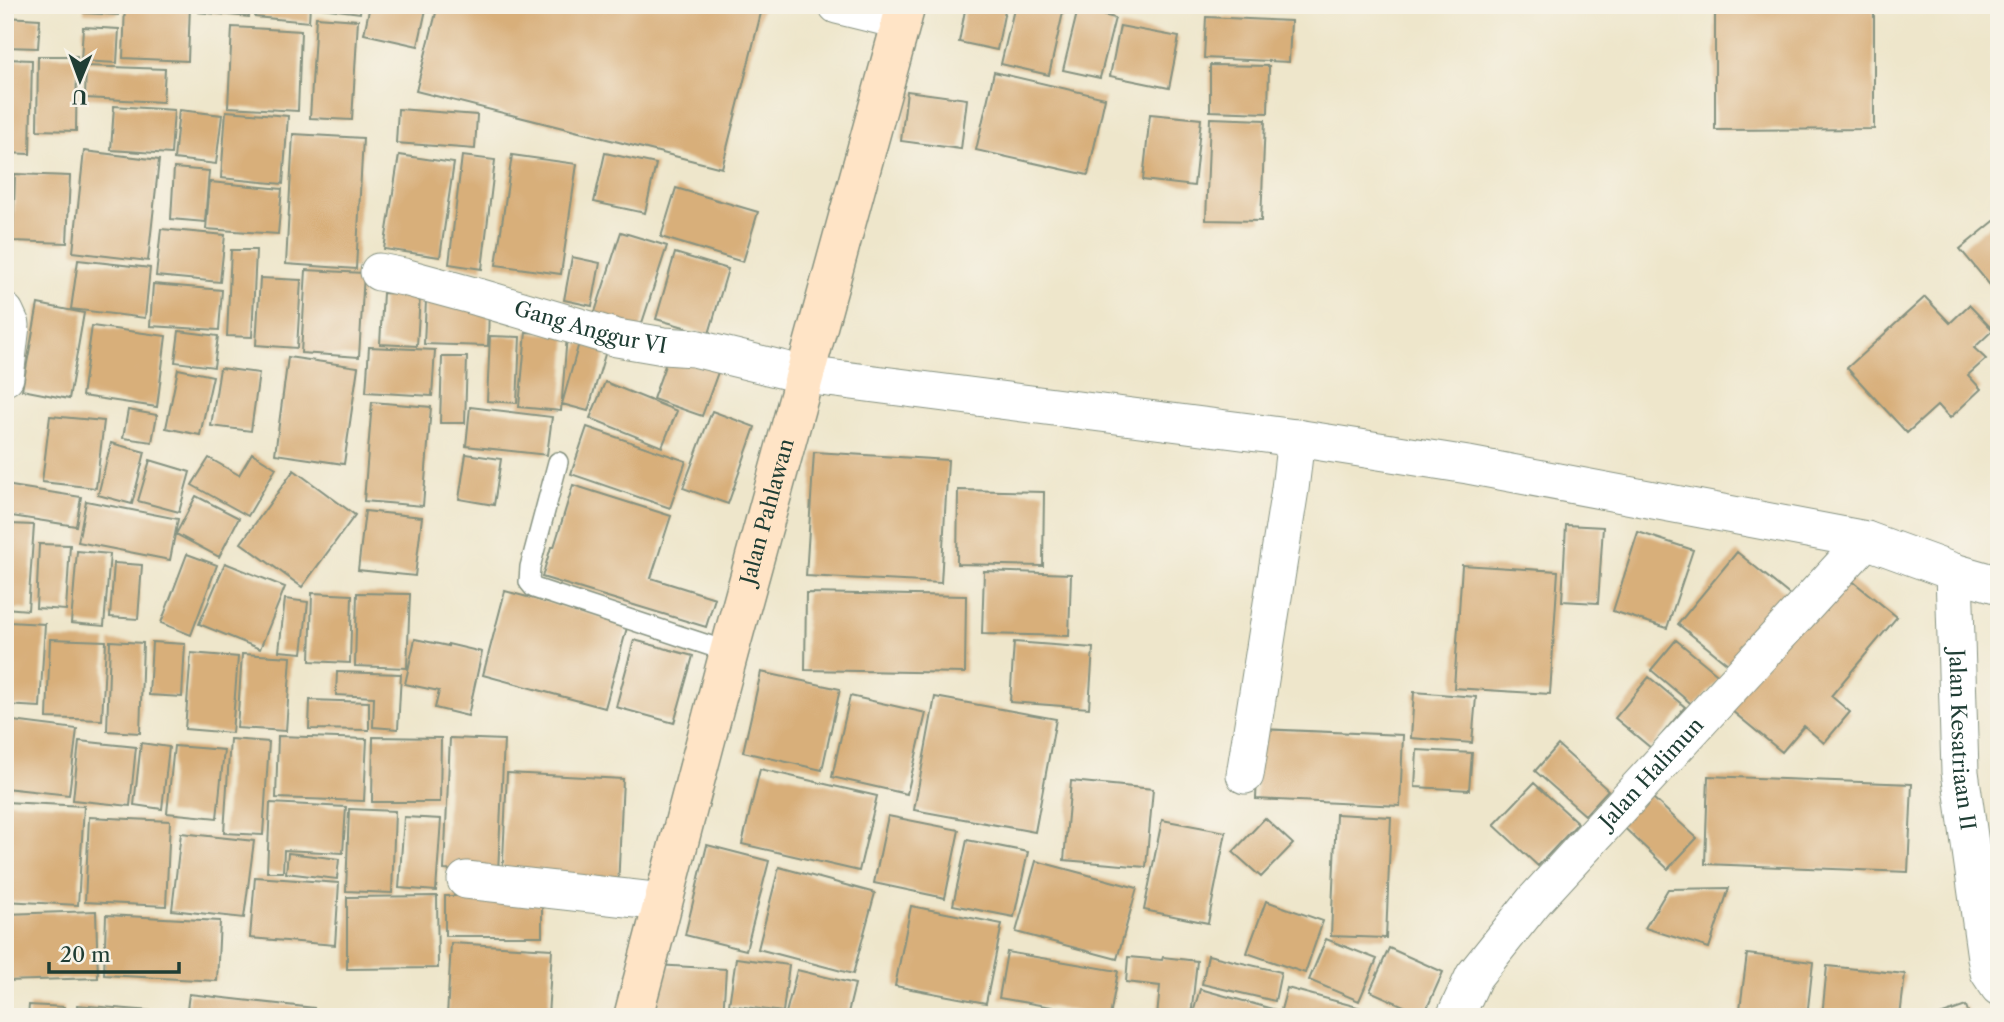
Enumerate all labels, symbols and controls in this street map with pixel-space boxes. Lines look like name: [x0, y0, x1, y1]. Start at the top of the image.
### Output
north arrow: [46, 46, 116, 116]
text: U: [71, 85, 88, 108]
street label: Gang Anggur VI: [511, 295, 669, 358]
street label: Jalan Pahlawan: [734, 436, 799, 590]
street label: Jalan Kesatriaan II: [1944, 646, 1981, 832]
street label: Jalan Halimun: [1592, 712, 1708, 836]
scale bar: [49, 931, 178, 975]
text: 20 m: [60, 942, 111, 967]

